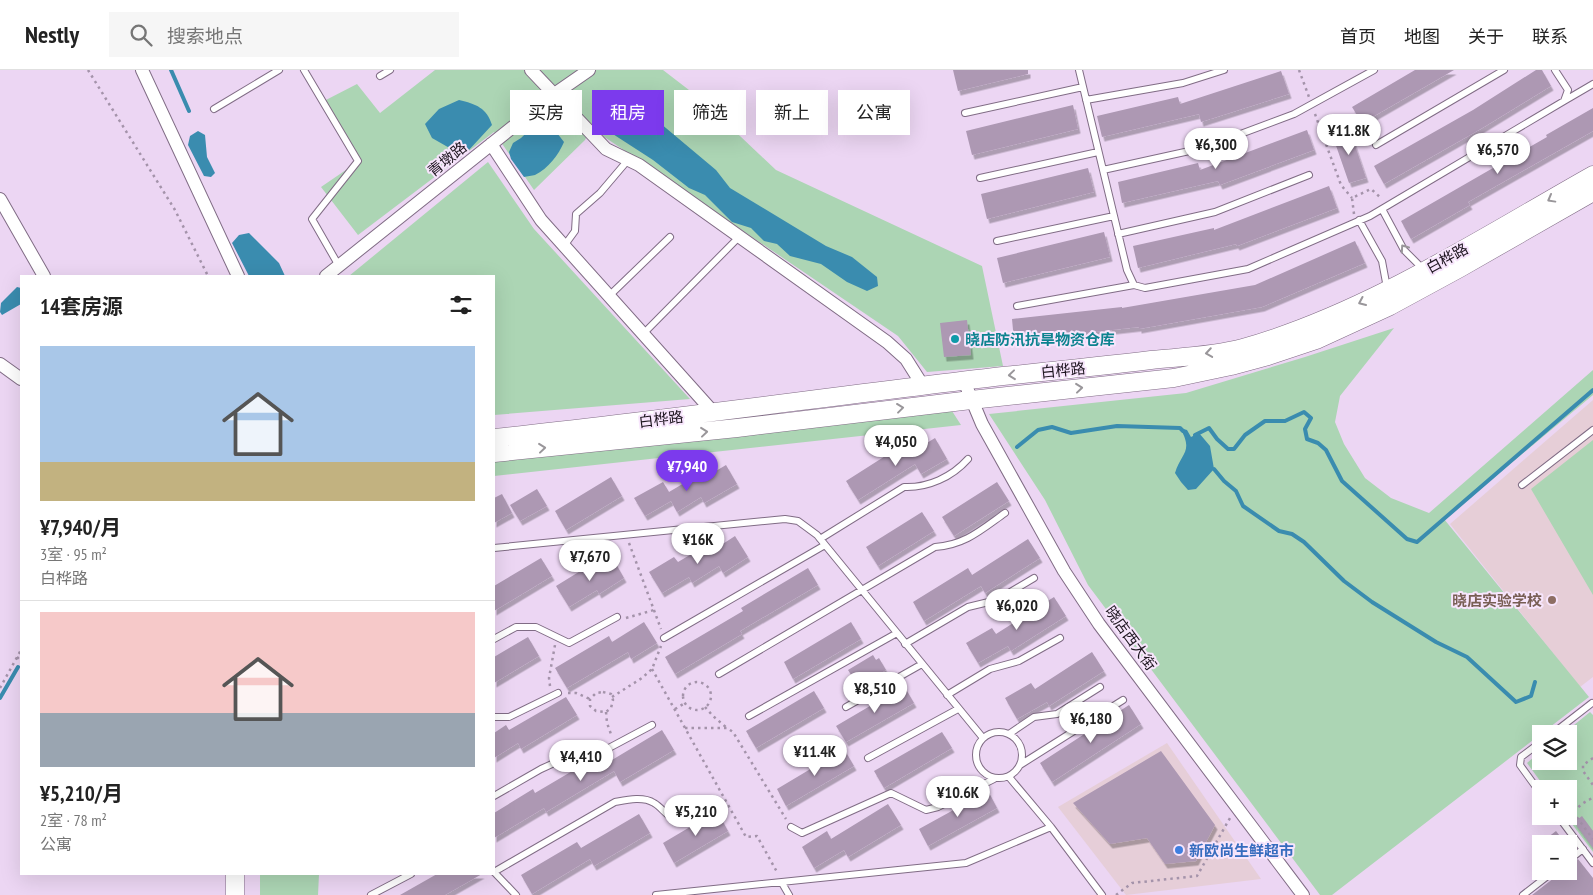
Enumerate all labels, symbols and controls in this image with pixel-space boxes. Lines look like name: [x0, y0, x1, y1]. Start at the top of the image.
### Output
search box: [109, 12, 459, 57]
text: Nestly: [25, 19, 79, 50]
icon: search: [127, 21, 155, 49]
text: 搜索地点: [167, 24, 243, 48]
text: 首页: [1340, 25, 1376, 48]
text: 地图: [1404, 25, 1440, 48]
text: 关于: [1468, 25, 1504, 48]
text: 联系: [1532, 25, 1568, 48]
chip: 买房: [510, 90, 582, 135]
chip: 租房: [592, 90, 664, 135]
chip: 筛选: [674, 90, 746, 135]
chip: 新上: [756, 90, 828, 135]
chip: 公寓: [838, 90, 910, 135]
pin: ¥11.8K: [1308, 114, 1390, 156]
text: ¥11.8K: [1328, 120, 1370, 140]
pin: ¥6,300: [1175, 128, 1257, 170]
pin: ¥6,570: [1457, 132, 1539, 175]
text: ¥6,300: [1195, 134, 1237, 154]
street label: 青墩路: [424, 137, 470, 181]
text: ¥6,570: [1477, 139, 1519, 159]
one-way arrow: [1547, 193, 1556, 203]
street label: 白桦路: [1423, 239, 1471, 277]
one-way arrow: [1401, 244, 1410, 254]
icon: filters: [447, 291, 475, 319]
text: 14套房源: [40, 293, 123, 320]
one-way arrow: [1358, 296, 1367, 307]
place label: 晓店防汛抗旱物资仓库: [965, 330, 1115, 349]
marker: 晓店防汛抗旱物资仓库: [949, 333, 961, 345]
one-way arrow: [1204, 348, 1213, 358]
street label: 白桦路: [1040, 358, 1086, 382]
one-way arrow: [1008, 369, 1016, 380]
icon: home: [213, 379, 303, 469]
one-way arrow: [1075, 383, 1083, 394]
one-way arrow: [896, 403, 904, 414]
street label: 白桦路: [638, 407, 684, 431]
pin: ¥4,050: [855, 424, 937, 467]
one-way arrow: [700, 426, 708, 437]
text: ¥4,050: [875, 431, 917, 451]
one-way arrow: [539, 443, 547, 454]
pin: ¥7,940: [646, 450, 728, 492]
text: ¥7,940: [667, 456, 707, 476]
text: ¥7,940/月: [40, 514, 121, 541]
pin: ¥16K: [668, 522, 728, 565]
text: ¥16K: [682, 529, 714, 549]
pin: ¥7,670: [549, 540, 631, 582]
text: 3室 · 95 m²: [40, 544, 107, 564]
text: ¥7,670: [570, 546, 610, 566]
text: 白桦路: [40, 568, 88, 588]
pin: ¥6,020: [976, 588, 1058, 631]
place label: 晓店实验学校: [1452, 591, 1542, 610]
marker: 晓店实验学校: [1546, 594, 1558, 606]
text: ¥6,020: [996, 595, 1038, 615]
street label: 晓店西大街: [1101, 602, 1161, 674]
icon: home: [213, 644, 303, 734]
pin: ¥8,510: [834, 672, 916, 714]
text: ¥8,510: [854, 678, 896, 698]
pin: ¥6,180: [1050, 702, 1132, 744]
text: ¥6,180: [1070, 708, 1112, 728]
map controls: [1532, 725, 1577, 880]
button: layers: [1532, 725, 1577, 770]
pin: ¥11.4K: [774, 734, 856, 777]
pin: ¥4,410: [540, 740, 622, 782]
text: ¥11.4K: [794, 741, 836, 761]
text: ¥4,410: [560, 746, 602, 766]
pin: ¥10.6K: [917, 776, 999, 818]
text: ¥5,210/月: [40, 780, 123, 807]
button: +: [1532, 780, 1577, 825]
text: ¥10.6K: [937, 782, 979, 802]
pin: ¥5,210: [655, 794, 737, 837]
text: ¥5,210: [675, 801, 717, 821]
text: 2室 · 78 m²: [40, 810, 107, 830]
text: 公寓: [40, 834, 72, 854]
button: −: [1532, 835, 1577, 880]
place label: 新欧尚生鲜超市: [1189, 841, 1294, 860]
marker: 新欧尚生鲜超市: [1173, 844, 1185, 856]

